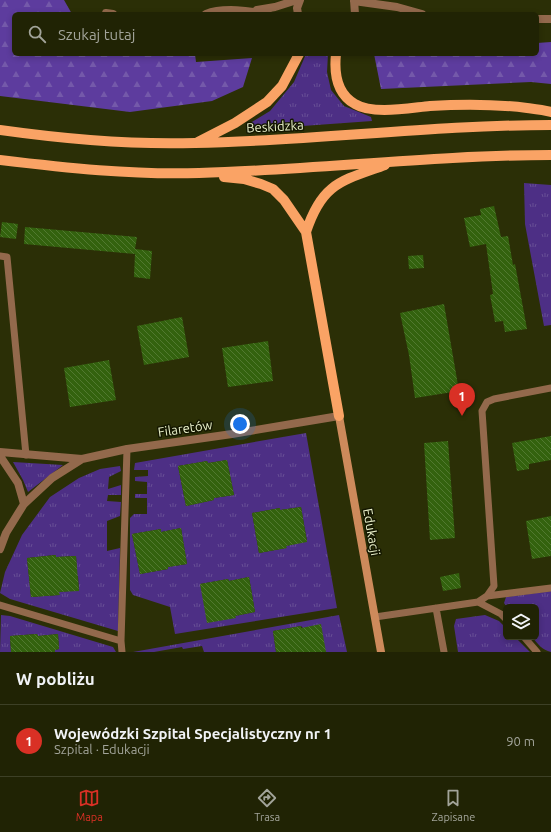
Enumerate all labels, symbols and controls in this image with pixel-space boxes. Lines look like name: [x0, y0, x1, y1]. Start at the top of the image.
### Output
search box: [12, 12, 539, 56]
icon: search: [26, 23, 48, 45]
text: Szukaj tutaj: [58, 26, 135, 43]
street label: Beskidzka: [246, 118, 304, 134]
pin: 1: [449, 383, 475, 416]
your location: [230, 414, 250, 434]
street label: Filaretów: [157, 417, 213, 439]
street label: Edukacji: [361, 507, 383, 557]
map controls: [503, 604, 539, 640]
button: layers: [503, 604, 539, 640]
text: W pobliżu: [16, 669, 95, 688]
text: Wojewódzki Szpital Specjalistyczny nr 1: [54, 725, 332, 742]
text: 1: [25, 734, 33, 748]
text: 90 m: [506, 734, 535, 748]
text: Szpital · Edukacji: [54, 742, 150, 756]
tab: Mapa: [76, 787, 103, 823]
tab: Trasa: [254, 787, 280, 823]
tab: Zapisane: [432, 787, 475, 823]

